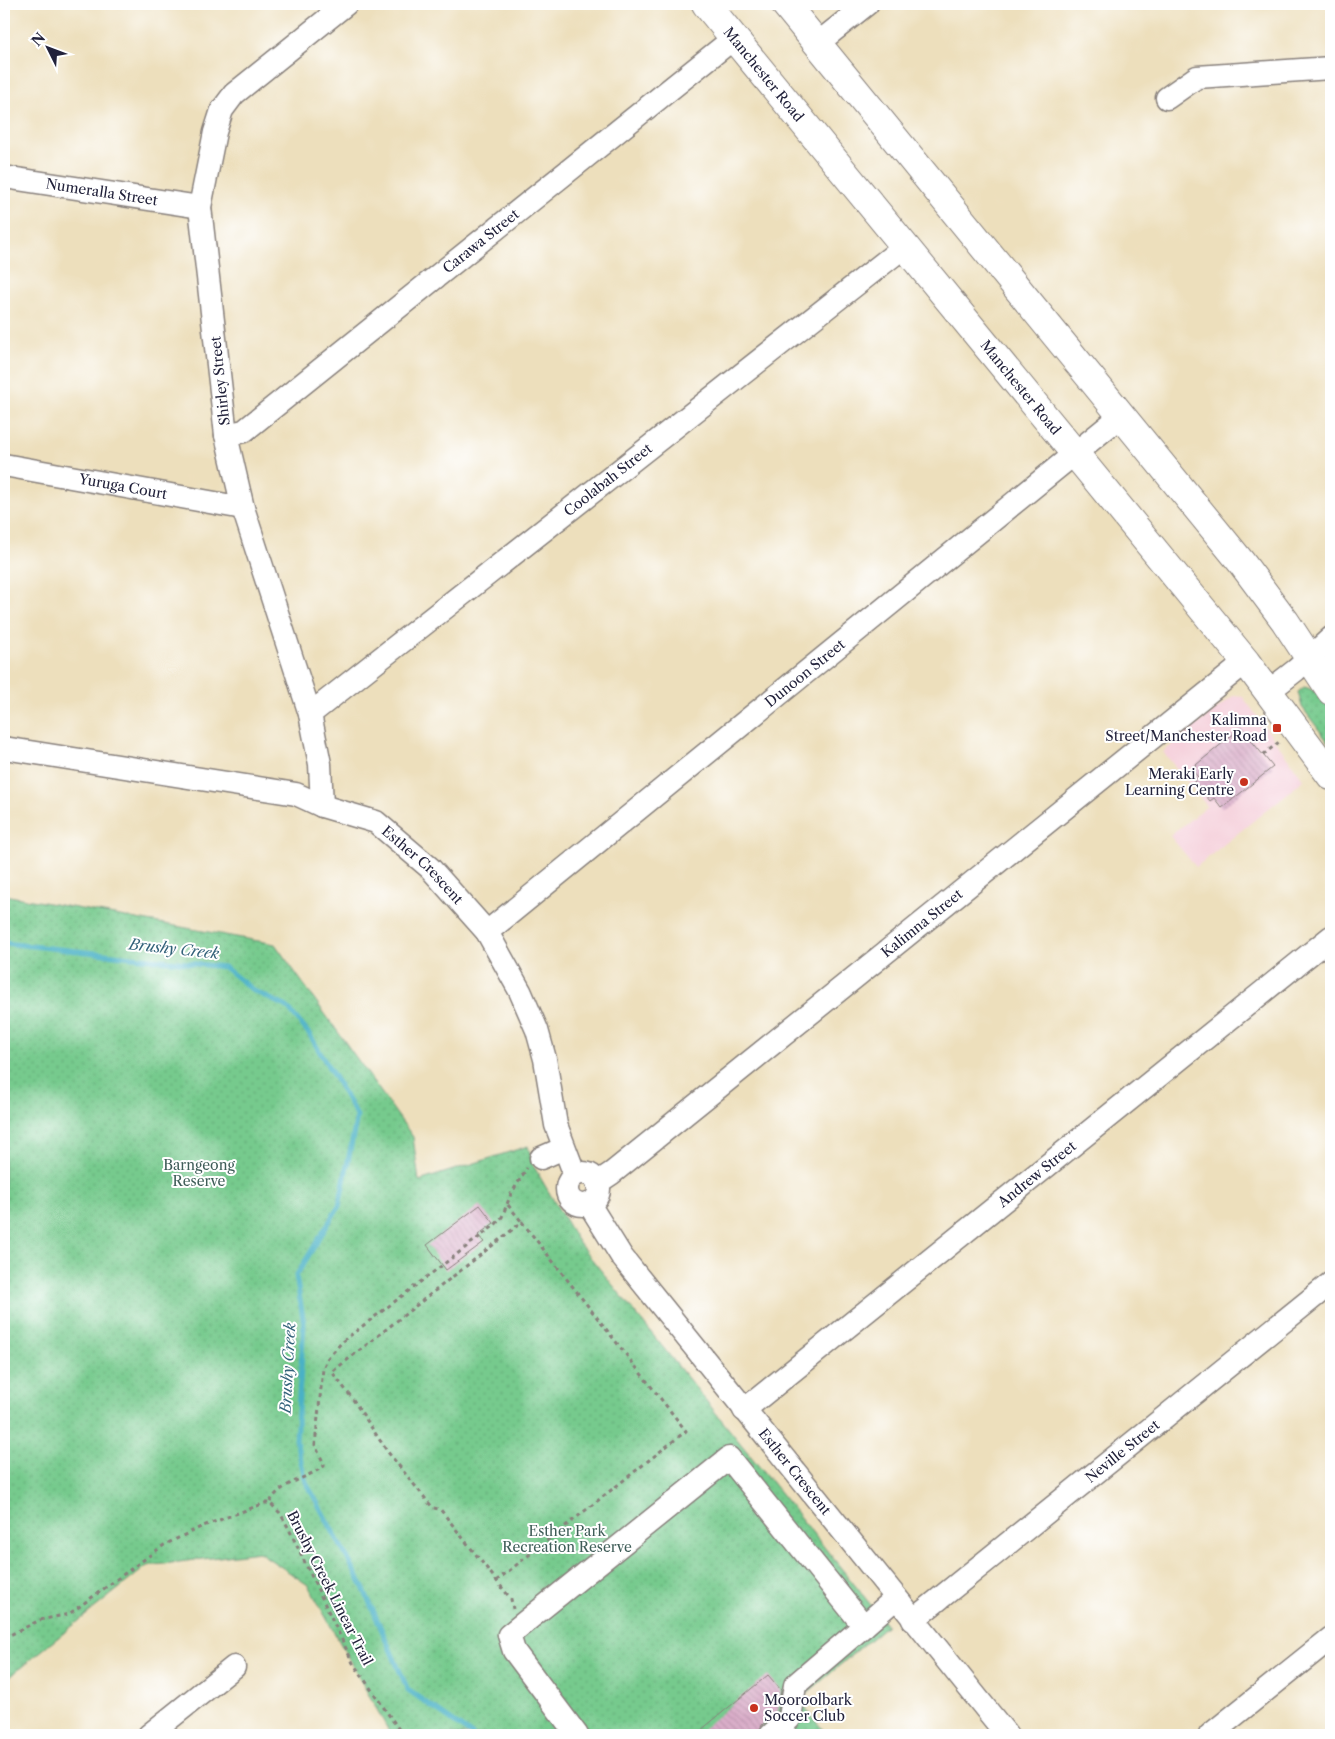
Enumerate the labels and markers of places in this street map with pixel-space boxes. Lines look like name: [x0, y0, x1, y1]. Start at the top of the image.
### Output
place label: Kalimna Street/Manchester Road: [1105, 711, 1268, 745]
marker: Kalimna Street/Manchester Road: [1271, 722, 1283, 734]
place label: Meraki Early Learning Centre: [1125, 765, 1234, 799]
marker: Meraki Early Learning Centre: [1238, 776, 1250, 788]
place label: Mooroolbark Soccer Club: [764, 1691, 853, 1725]
marker: Mooroolbark Soccer Club: [748, 1702, 760, 1714]

